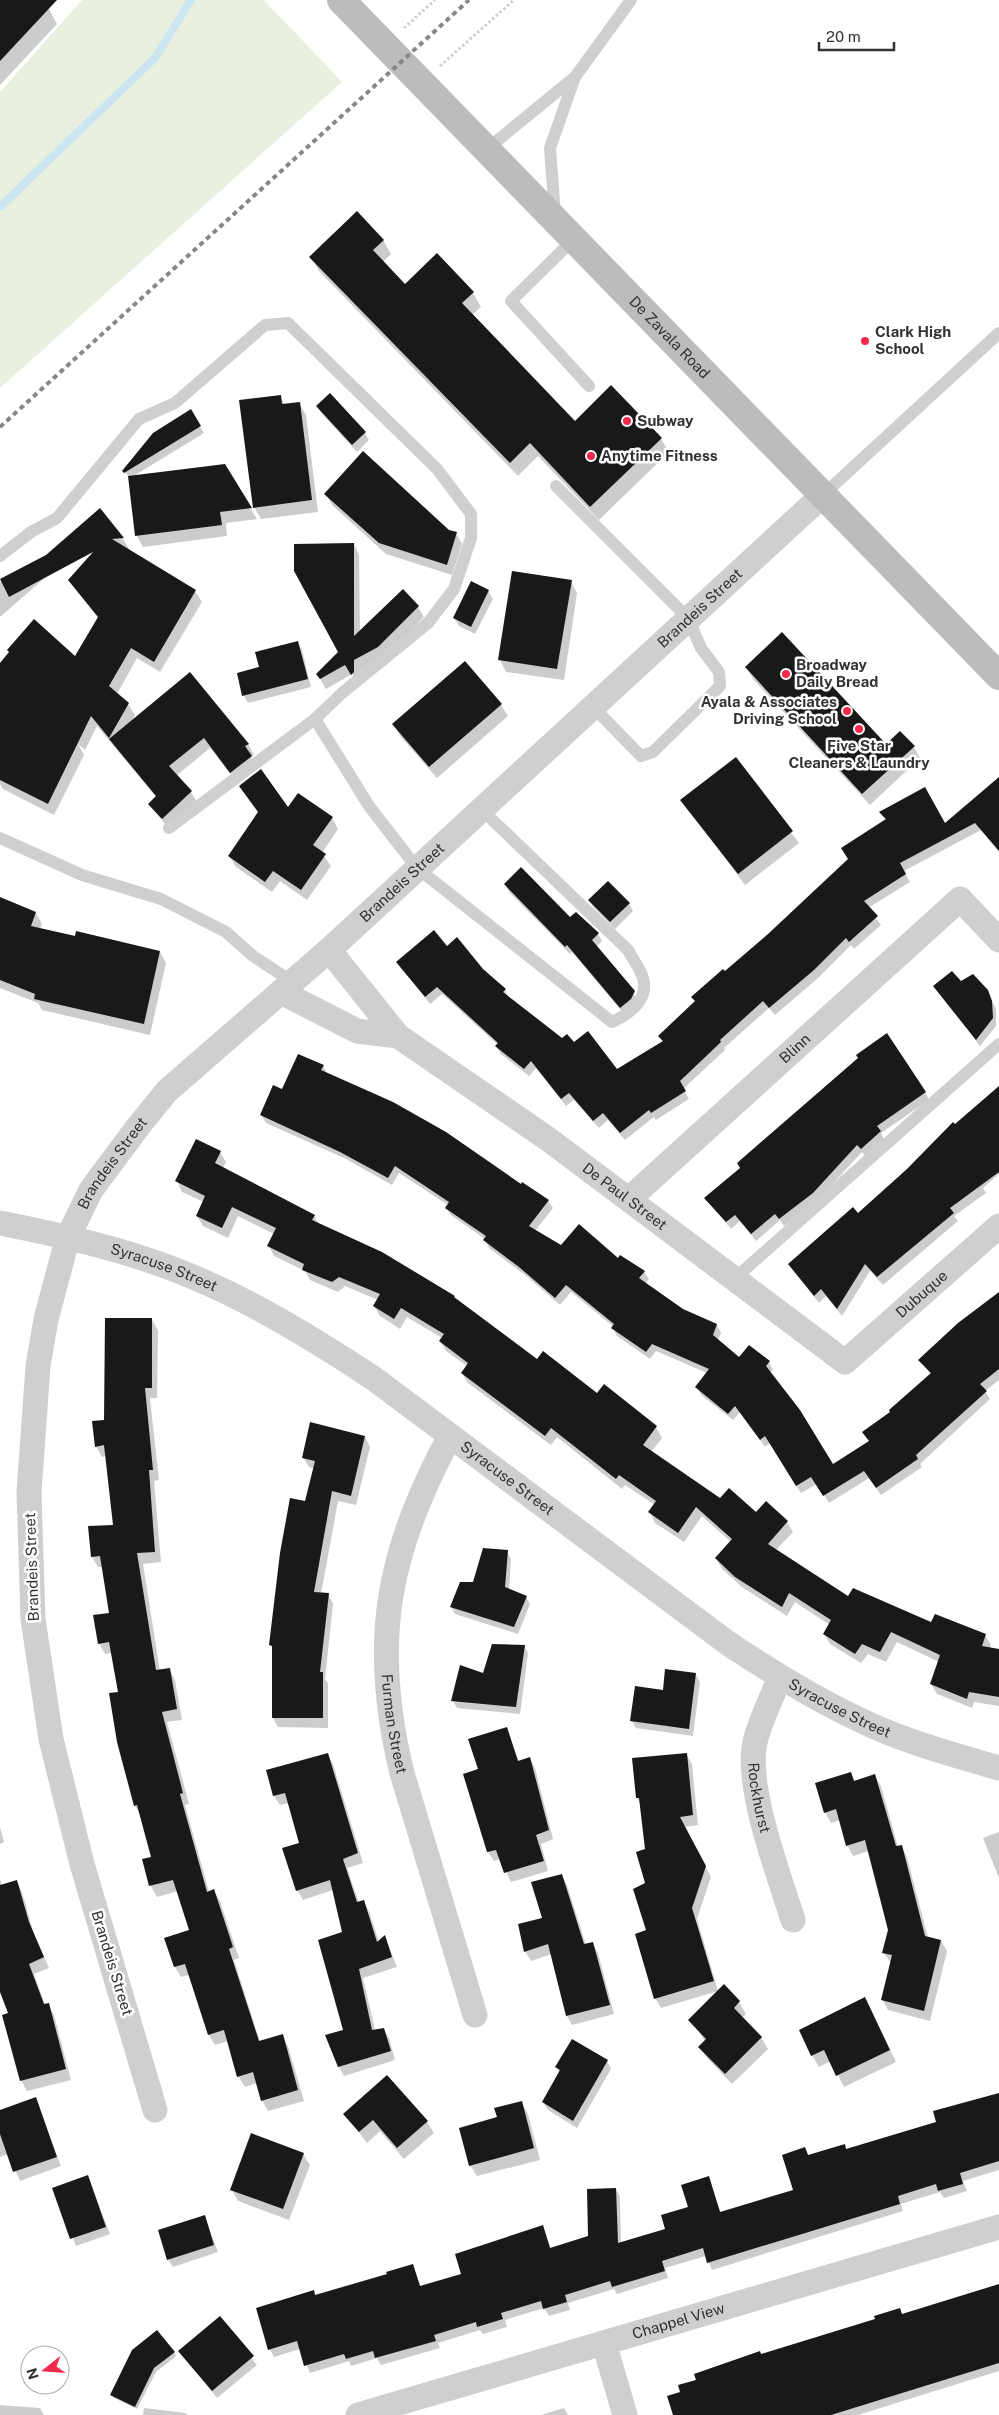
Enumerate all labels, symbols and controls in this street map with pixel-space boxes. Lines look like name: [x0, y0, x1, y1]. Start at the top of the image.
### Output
scale bar: [819, 20, 894, 52]
text: 20 m: [826, 28, 861, 45]
street label: De Zavala Road: [626, 293, 714, 382]
place label: Clark High School: [875, 323, 951, 357]
marker: Clark High School: [859, 335, 871, 347]
place label: Subway: [637, 412, 694, 429]
marker: Subway: [621, 415, 633, 427]
place label: Anytime Fitness: [601, 447, 718, 464]
marker: Anytime Fitness: [585, 450, 597, 462]
street label: Brandeis Street: [654, 565, 746, 651]
place label: Broadway Daily Bread: [796, 656, 878, 690]
marker: Broadway Daily Bread: [780, 668, 792, 680]
place label: Ayala & Associates Driving School: [701, 693, 837, 727]
marker: Ayala & Associates Driving School: [841, 705, 853, 717]
marker: Five Star Cleaners & Laundry: [853, 723, 865, 735]
place label: Five Star Cleaners & Laundry: [788, 737, 930, 771]
street label: Brandeis Street: [356, 839, 448, 925]
street label: Blinn: [776, 1030, 814, 1066]
street label: Brandeis Street: [74, 1114, 150, 1212]
street label: De Paul Street: [579, 1159, 671, 1233]
street label: Syracuse Street: [109, 1240, 220, 1295]
street label: Dubuque: [892, 1267, 951, 1321]
street label: Syracuse Street: [457, 1437, 558, 1518]
street label: Brandeis Street: [21, 1512, 42, 1622]
street label: Furman Street: [379, 1673, 411, 1775]
street label: Syracuse Street: [786, 1675, 893, 1741]
street label: Rockhurst: [745, 1762, 774, 1835]
street label: Brandeis Street: [88, 1908, 137, 2017]
street label: Chappel View: [630, 2299, 727, 2342]
north arrow: [20, 2345, 70, 2395]
text: N: [23, 2366, 42, 2381]

